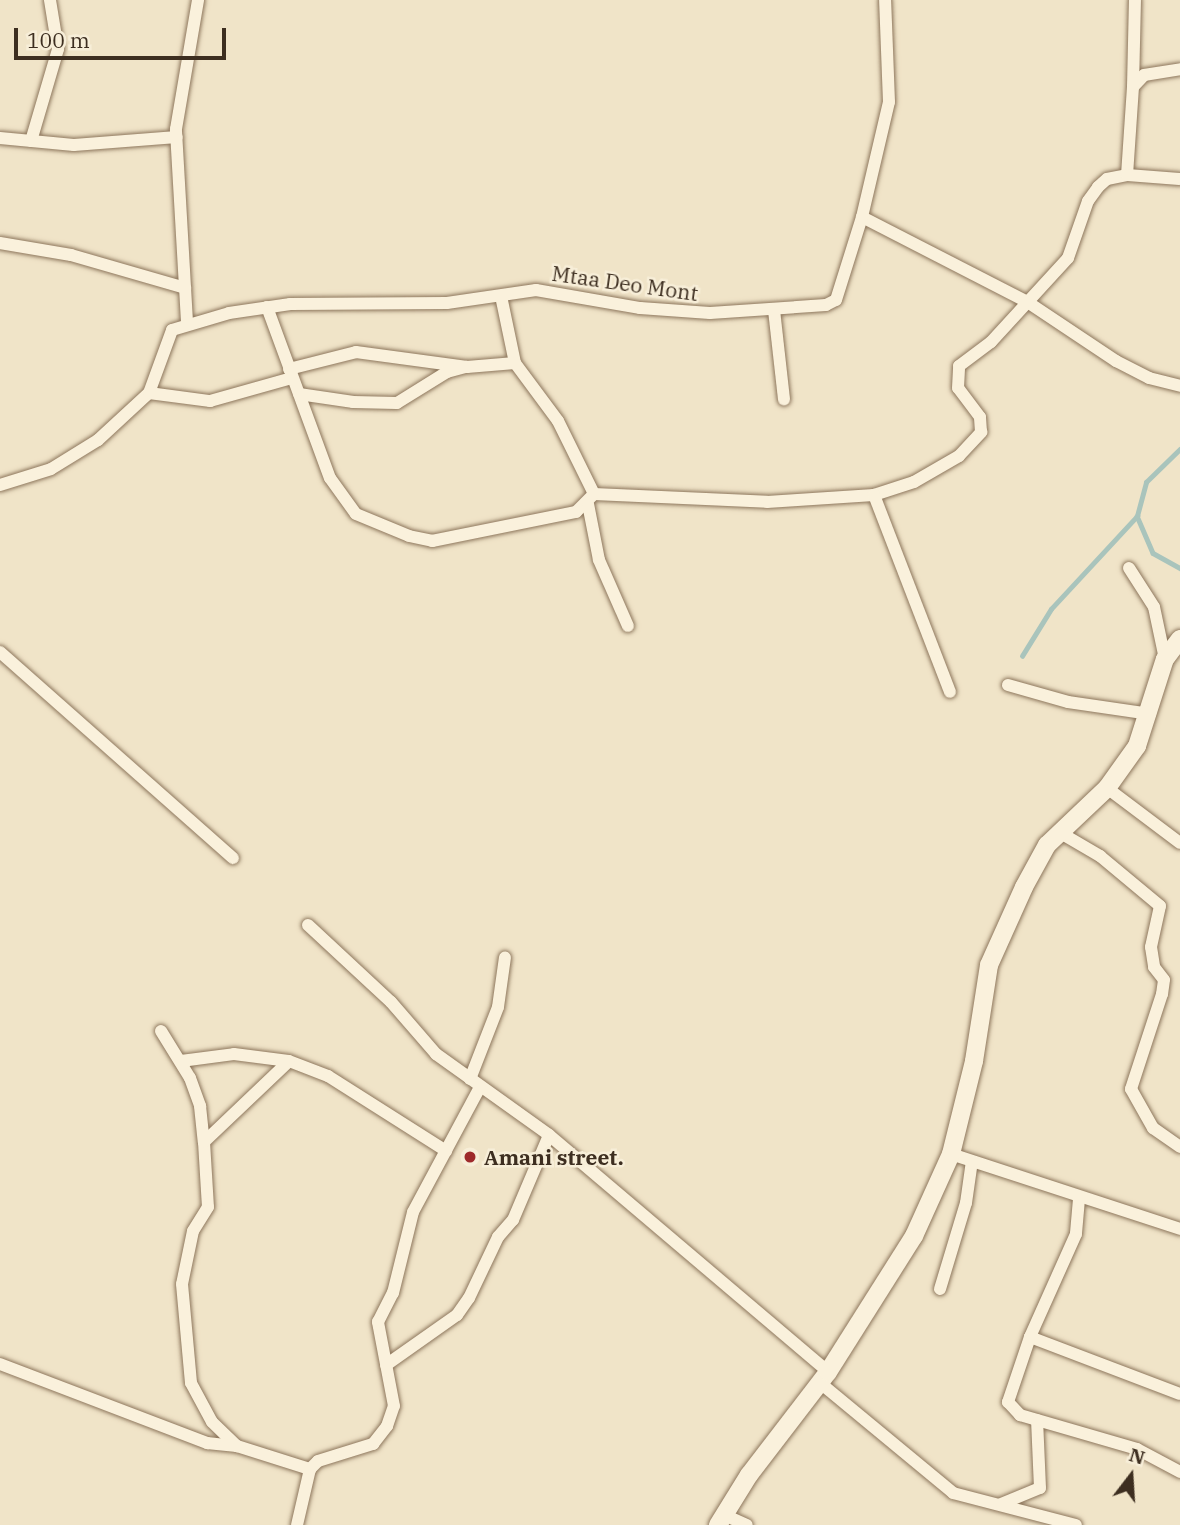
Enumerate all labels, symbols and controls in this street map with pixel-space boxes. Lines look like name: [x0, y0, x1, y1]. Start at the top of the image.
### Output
scale bar: [18, 14, 229, 58]
text: 100 m: [27, 26, 90, 54]
street label: Mtaa Deo Mont: [550, 260, 700, 306]
place label: Amani street.: [484, 1144, 624, 1170]
marker: Amani street.: [462, 1149, 478, 1165]
north arrow: [1096, 1441, 1166, 1511]
text: N: [1126, 1442, 1148, 1470]

